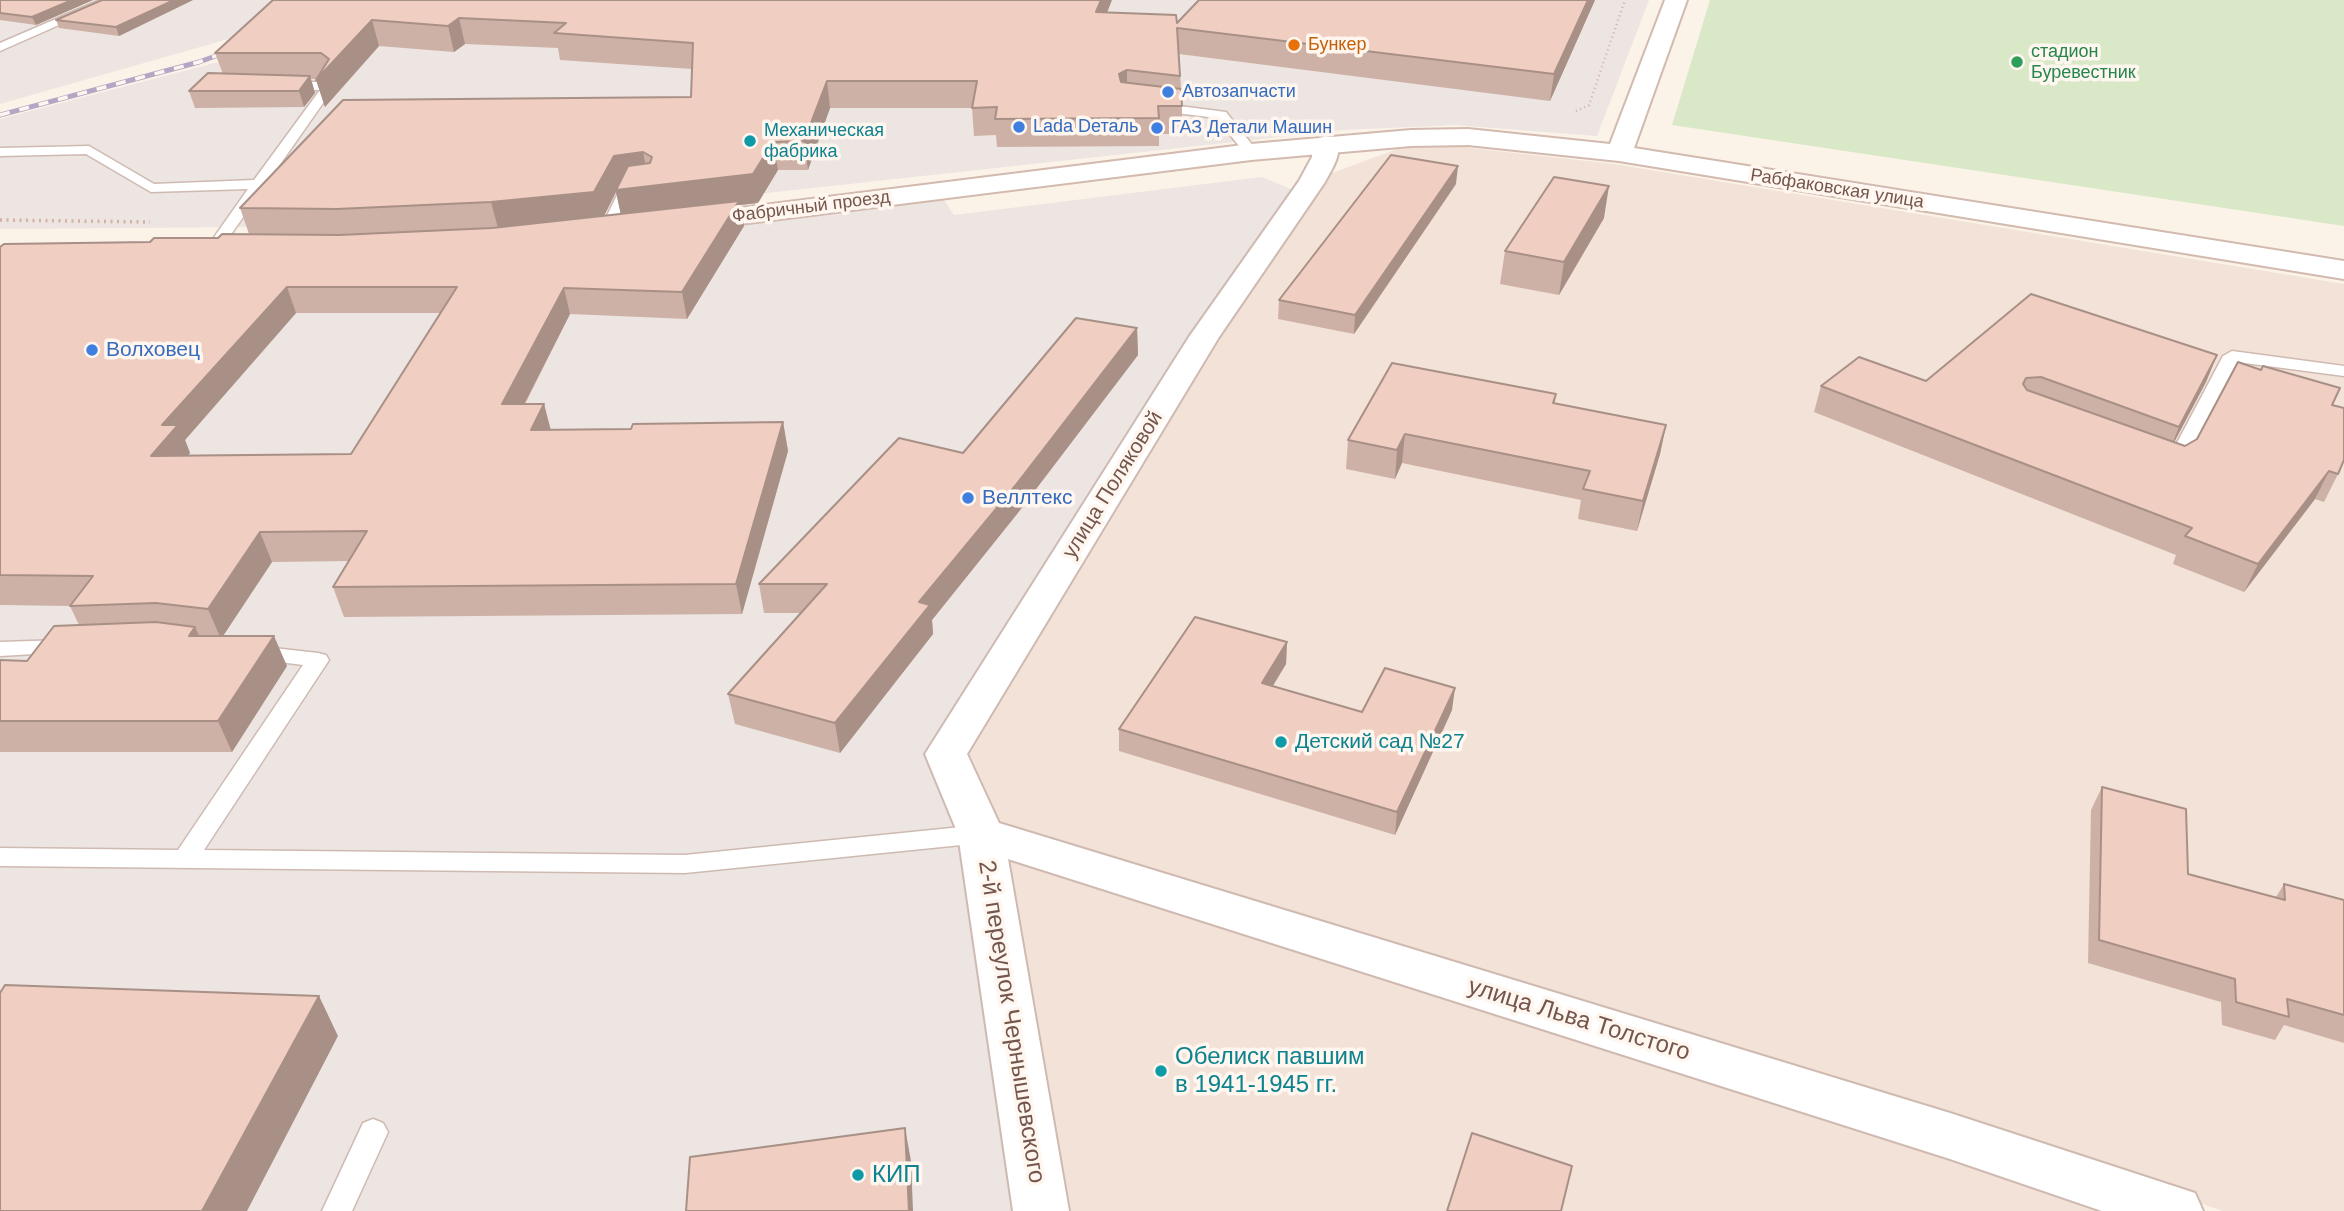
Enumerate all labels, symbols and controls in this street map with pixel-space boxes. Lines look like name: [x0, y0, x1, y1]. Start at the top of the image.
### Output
place label: Бункер: [1308, 34, 1366, 56]
marker: Бункер: [1286, 37, 1302, 53]
place label: стадион Буревестник: [2031, 41, 2136, 84]
marker: стадион Буревестник: [2009, 54, 2025, 70]
place label: Автозапчасти: [1182, 81, 1296, 103]
marker: Автозапчасти: [1160, 84, 1176, 100]
place label: Lada Dеталь: [1033, 116, 1138, 138]
place label: ГАЗ Детали Машин: [1171, 117, 1332, 139]
marker: Lada Dеталь: [1011, 119, 1027, 135]
place label: Механическая фабрика: [764, 120, 884, 162]
marker: ГАЗ Детали Машин: [1149, 120, 1165, 136]
marker: Механическая фабрика: [742, 133, 758, 149]
street label: Рабфаковская улица: [1749, 165, 1925, 213]
street label: Фабричный проезд: [731, 187, 891, 227]
place label: Волховец: [106, 337, 200, 363]
marker: Волховец: [84, 342, 100, 358]
street label: улица Поляковой: [1058, 407, 1168, 563]
place label: Веллтекс: [982, 485, 1072, 511]
marker: Веллтекс: [960, 490, 976, 506]
place label: Детский сад №27: [1295, 729, 1465, 755]
marker: Детский сад №27: [1273, 734, 1289, 750]
street label: 2-й переулок Чернышевского: [971, 859, 1051, 1185]
street label: улица Льва Толстого: [1465, 973, 1693, 1067]
place label: Обелиск павшим в 1941-1945 гг.: [1175, 1043, 1365, 1099]
marker: Обелиск павшим в 1941-1945 гг.: [1153, 1063, 1169, 1079]
place label: КИП: [872, 1161, 920, 1189]
marker: КИП: [850, 1167, 866, 1183]

